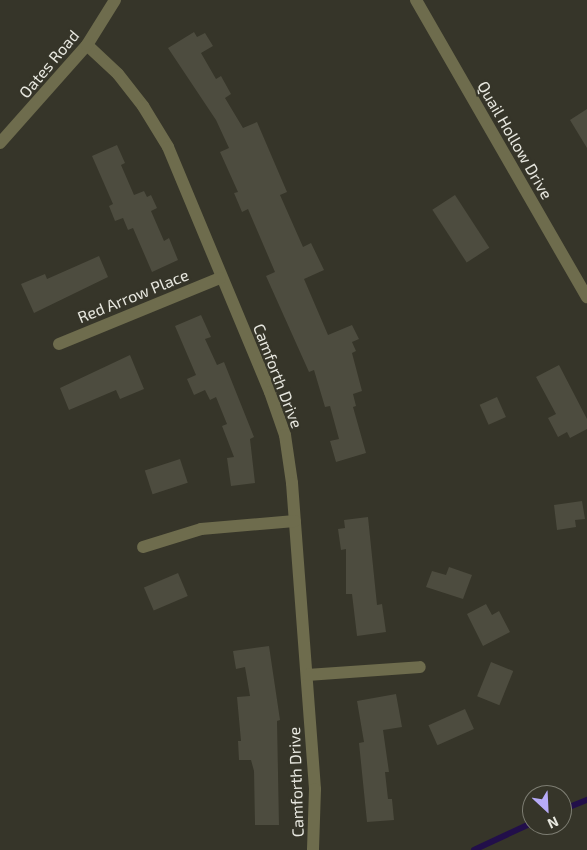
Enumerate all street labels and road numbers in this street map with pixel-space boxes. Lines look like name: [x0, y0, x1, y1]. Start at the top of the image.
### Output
street label: Oates Road: [15, 26, 83, 102]
street label: Quail Hollow Drive: [473, 77, 557, 203]
street label: Red Arrow Place: [74, 265, 192, 327]
street label: Camforth Drive: [249, 321, 307, 431]
street label: Camforth Drive: [284, 727, 308, 837]

